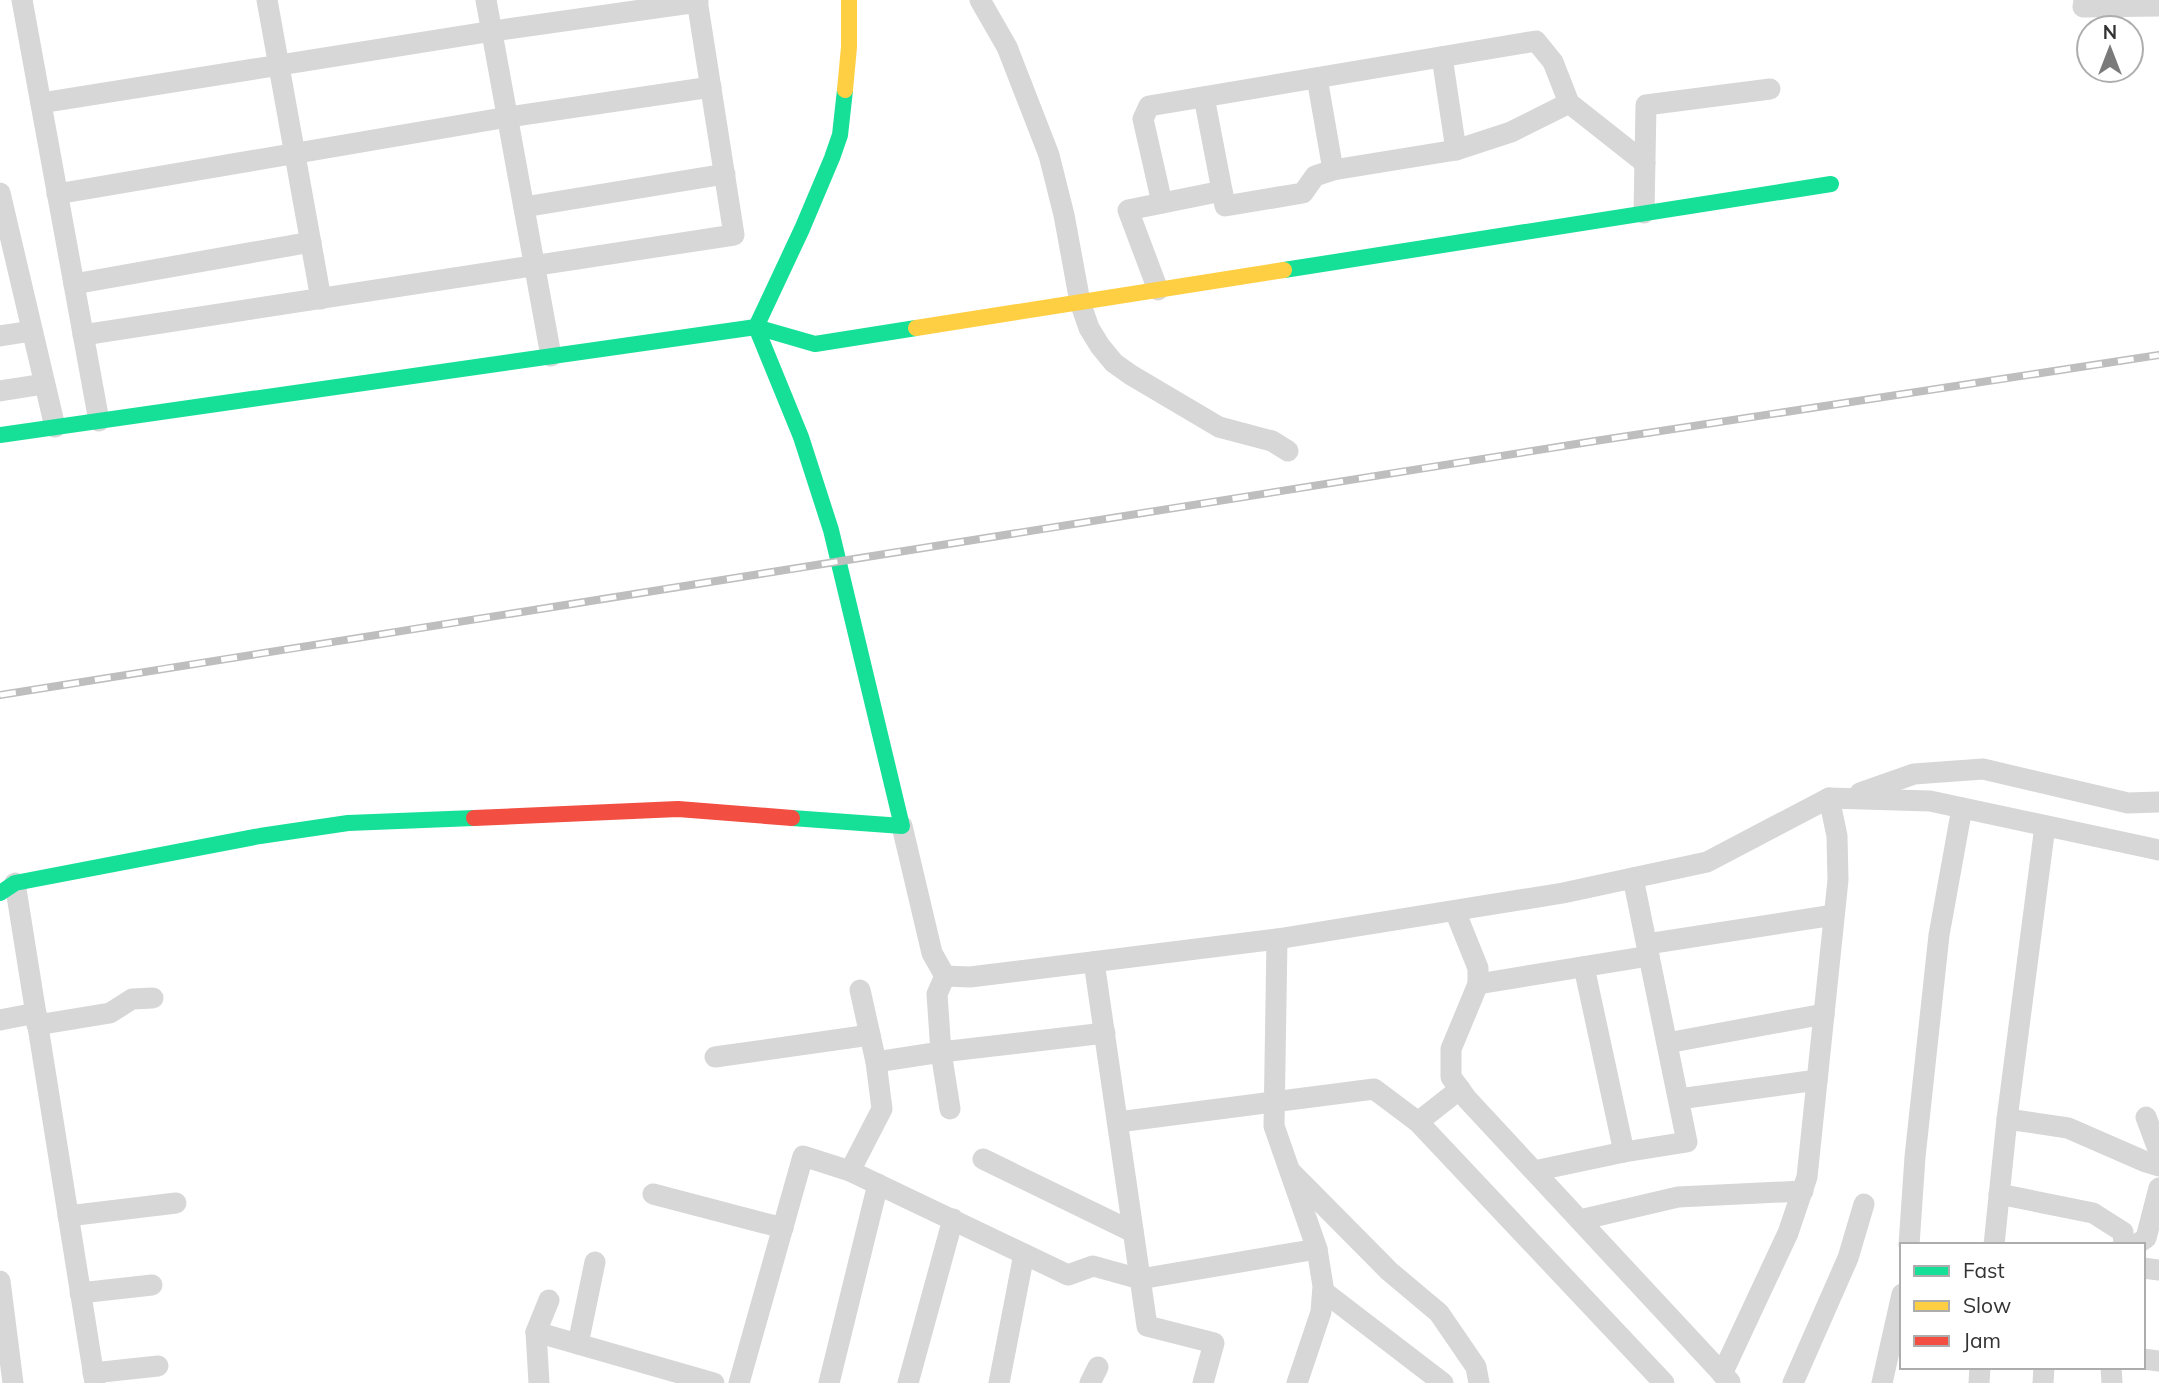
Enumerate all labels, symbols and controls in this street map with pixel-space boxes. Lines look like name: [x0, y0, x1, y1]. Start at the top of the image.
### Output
north arrow: [2075, 14, 2145, 84]
text: N: [2103, 20, 2117, 44]
legend: [1900, 1243, 2145, 1369]
text: Fast: [1963, 1257, 2005, 1283]
text: Slow: [1963, 1292, 2011, 1318]
text: Jam: [1963, 1327, 2001, 1353]

